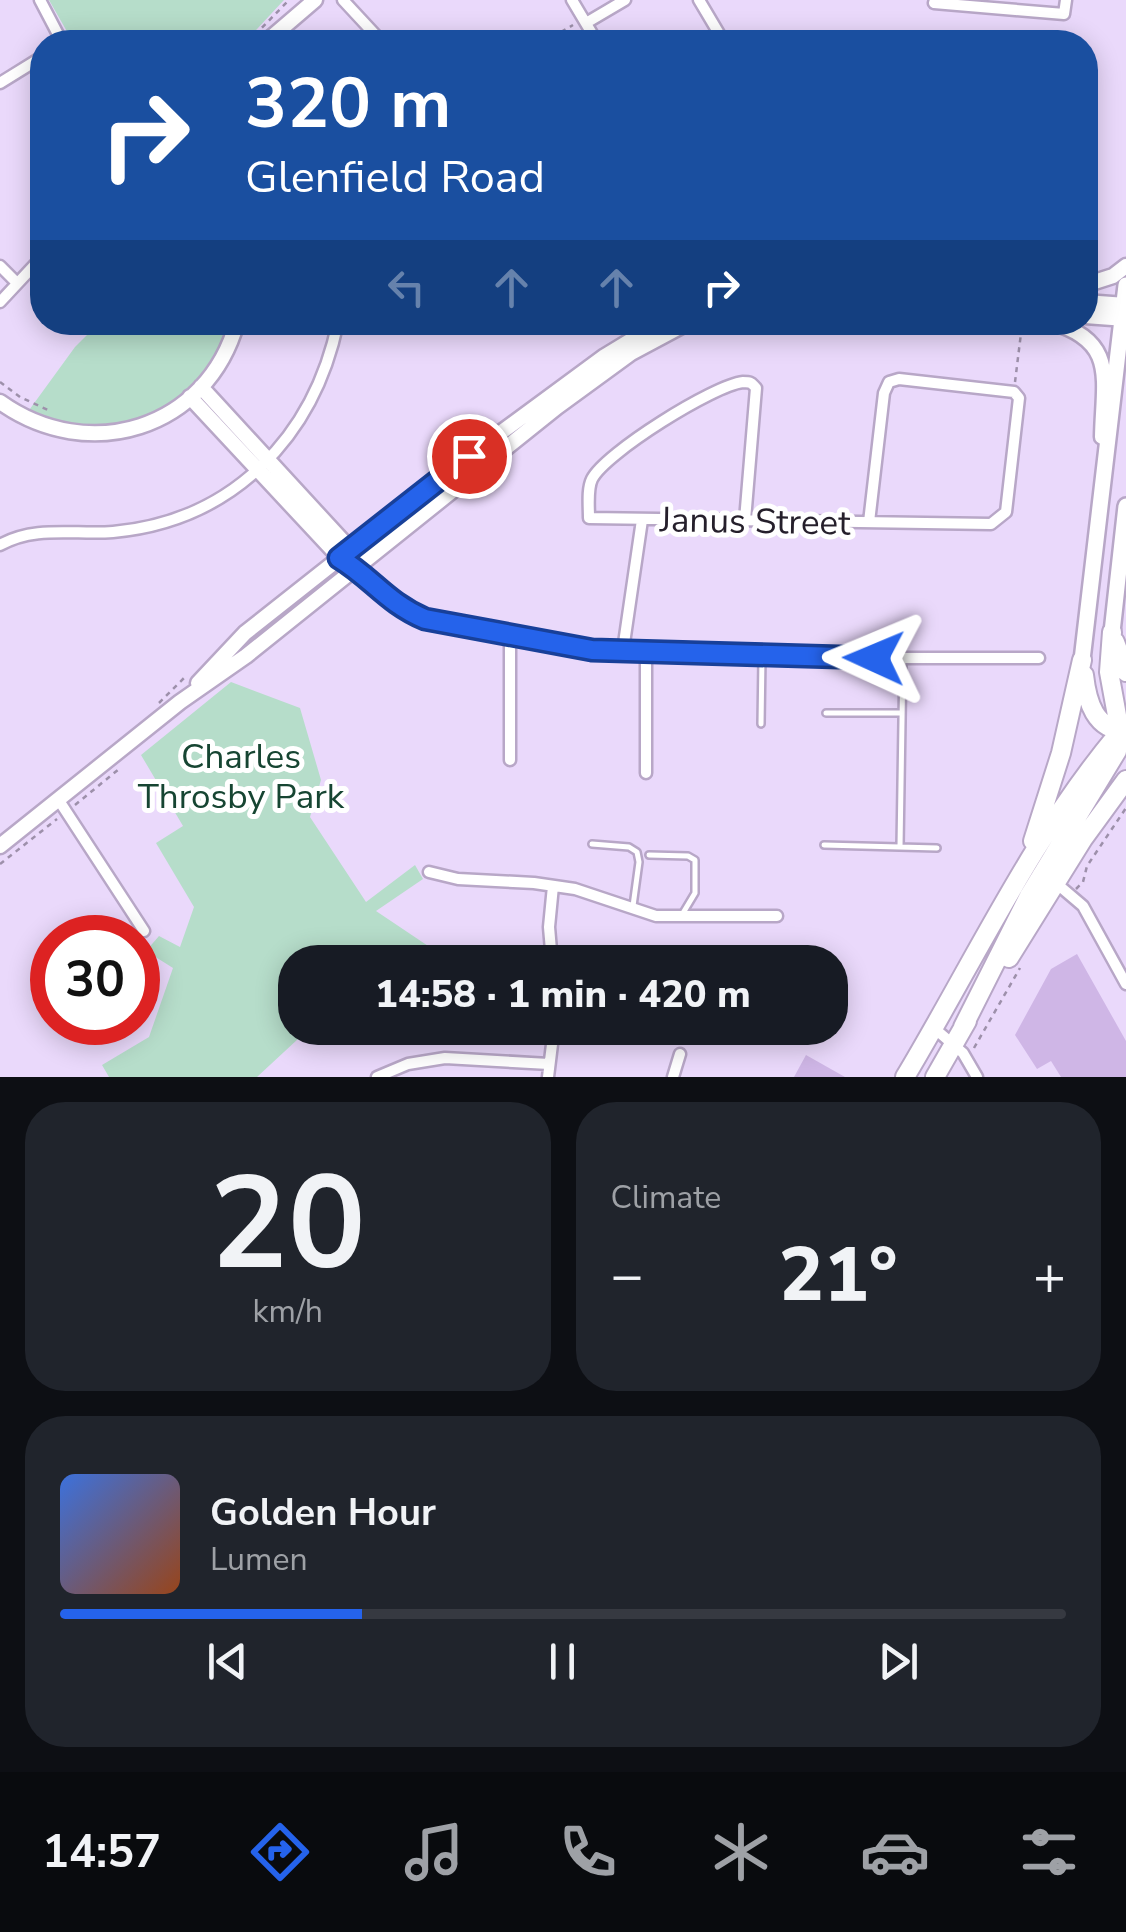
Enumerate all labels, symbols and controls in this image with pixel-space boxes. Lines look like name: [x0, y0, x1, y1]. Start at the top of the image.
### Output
text: 320 m: [245, 56, 451, 152]
icon: right: [80, 70, 210, 200]
text: Glenfield Road: [245, 147, 545, 208]
icon: left: [379, 260, 434, 315]
icon: ahead: [484, 260, 539, 315]
icon: ahead: [589, 260, 644, 315]
icon: right: [694, 260, 749, 315]
pin: [427, 414, 512, 499]
icon: arrive: [442, 429, 497, 484]
street label: Janus Street: [658, 496, 851, 547]
position arrow: [822, 606, 926, 710]
park label: Charles Throsby Park: [138, 733, 345, 820]
speed limit sign: 30: [30, 915, 160, 1045]
text: 14:58 · 1 min · 420 m: [375, 969, 751, 1020]
text: 20: [210, 1136, 366, 1313]
text: Climate: [611, 1176, 721, 1219]
text: 21°: [779, 1224, 898, 1326]
text: −: [611, 1238, 644, 1313]
text: +: [1033, 1238, 1066, 1313]
text: km/h: [252, 1290, 323, 1333]
text: Golden Hour: [210, 1487, 436, 1538]
text: Lumen: [210, 1538, 308, 1581]
icon: previous: [200, 1634, 255, 1689]
icon: pause: [535, 1634, 590, 1689]
icon: next: [871, 1634, 926, 1689]
icon: directions: [245, 1817, 315, 1887]
icon: music: [399, 1817, 469, 1887]
icon: phone: [553, 1817, 623, 1887]
icon: climate: [706, 1817, 776, 1887]
icon: car: [860, 1817, 930, 1887]
icon: filters: [1014, 1817, 1084, 1887]
text: 14:57: [42, 1822, 161, 1883]

